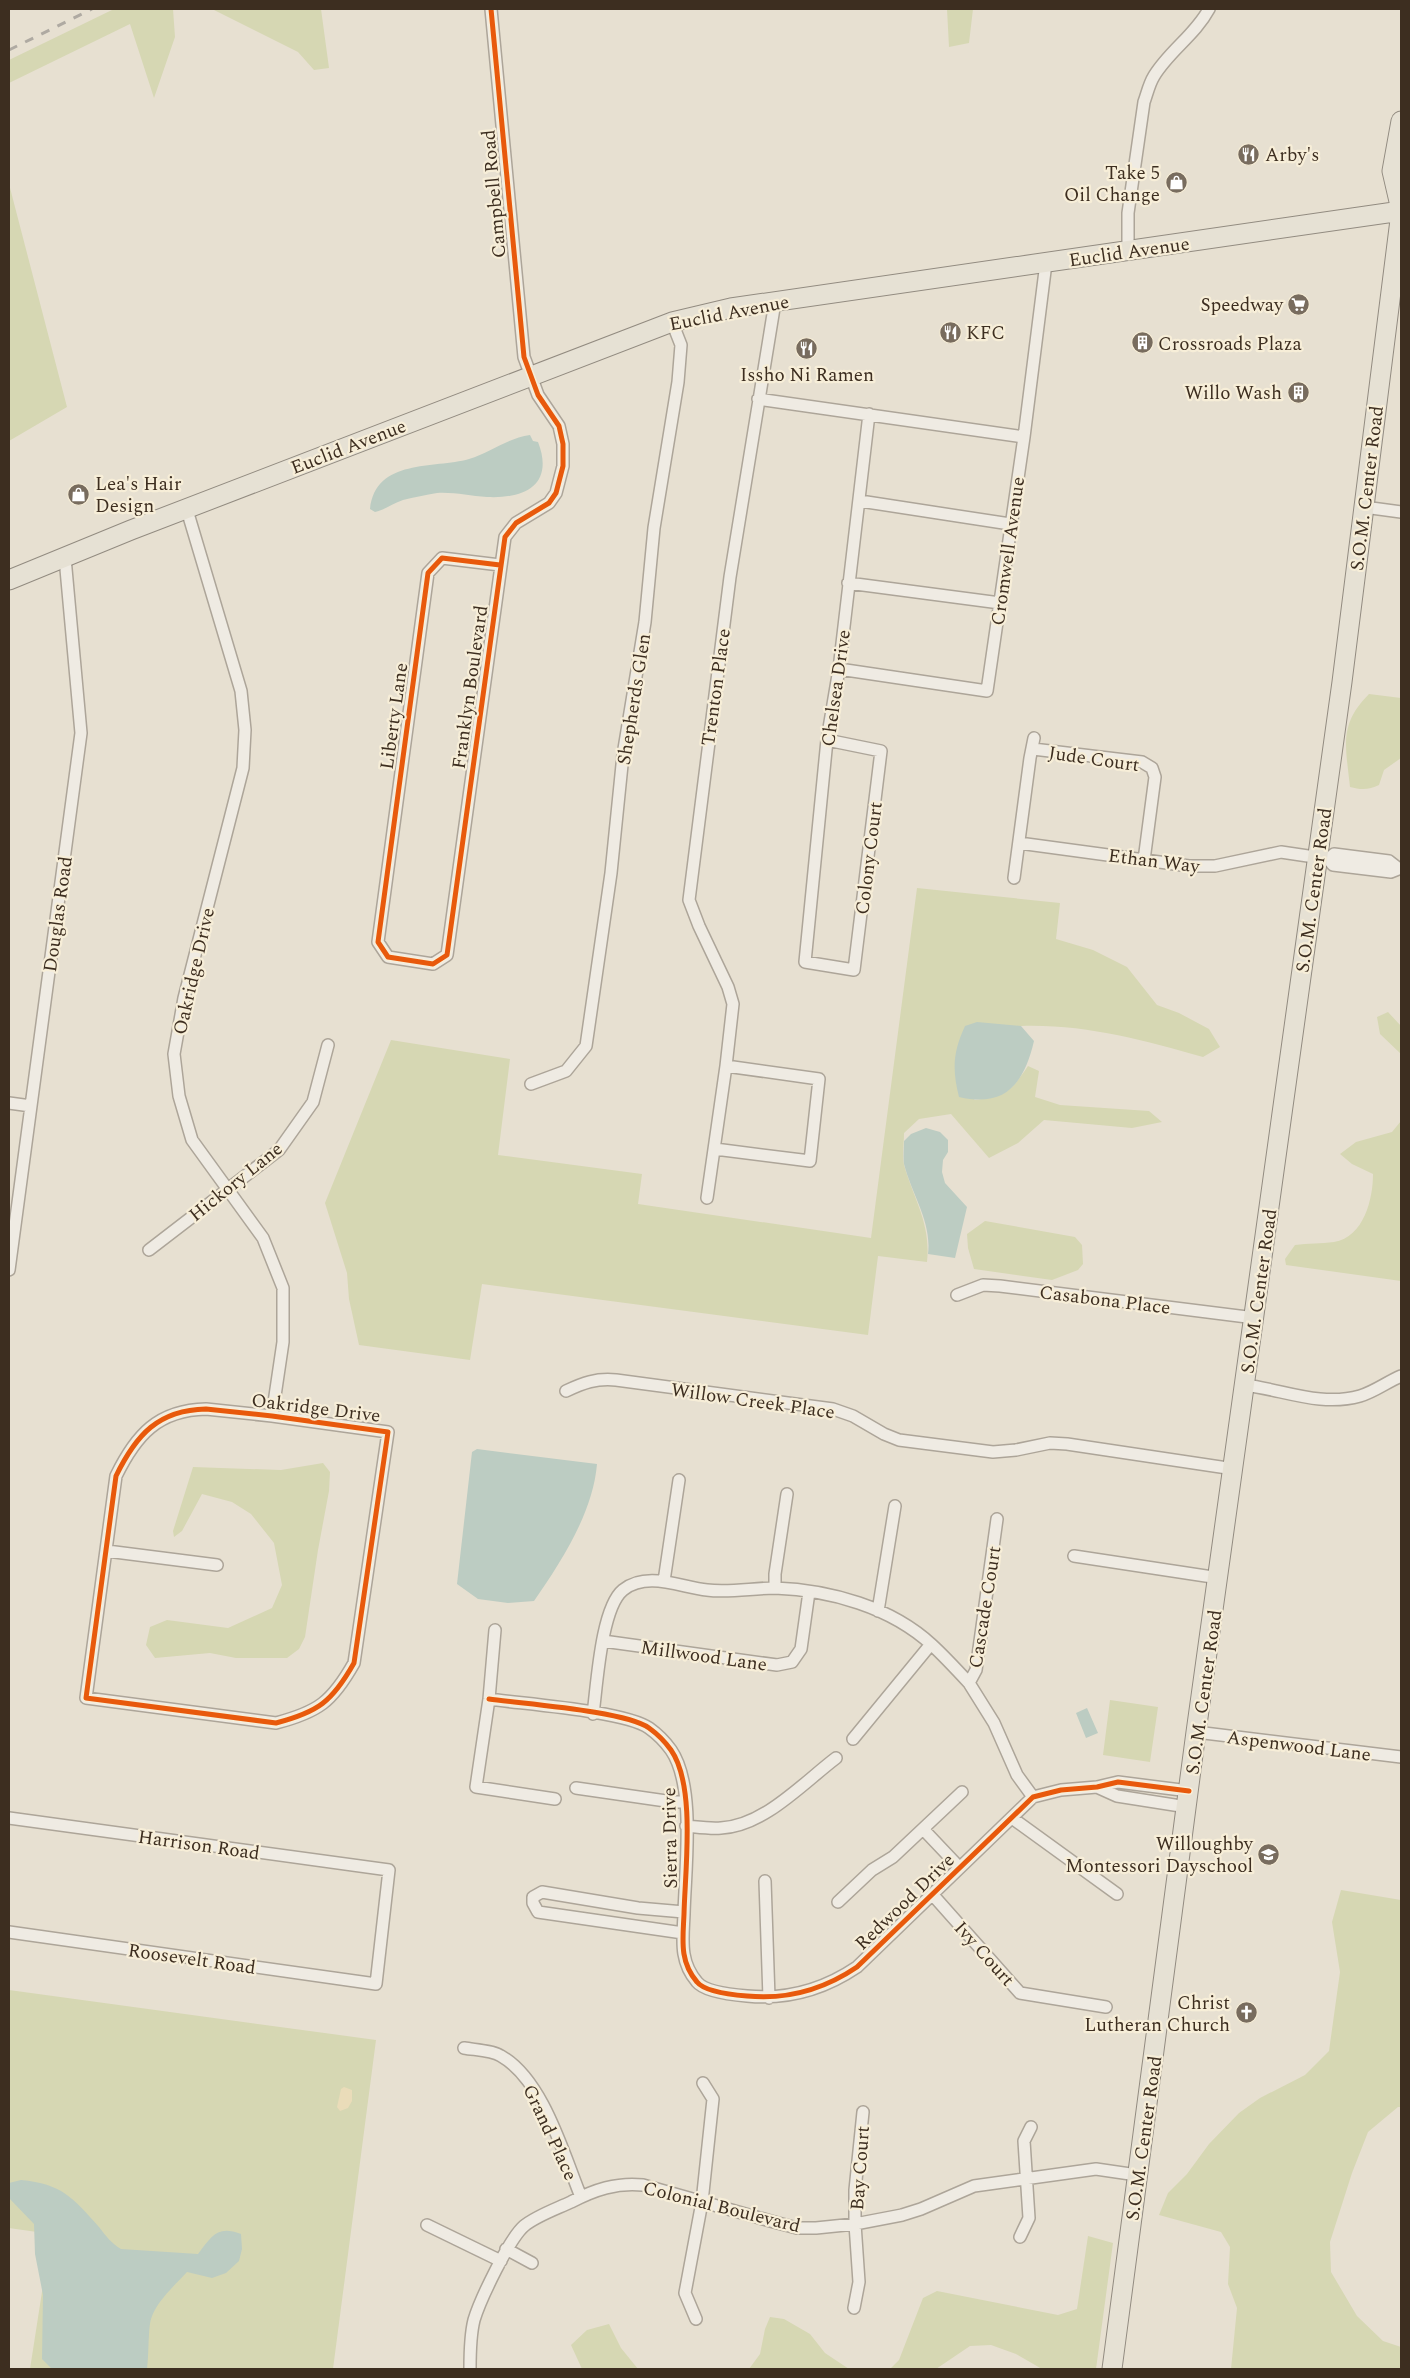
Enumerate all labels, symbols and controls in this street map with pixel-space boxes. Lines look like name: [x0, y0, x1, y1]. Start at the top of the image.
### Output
street label: Campbell Road: [474, 128, 515, 259]
place label: Arby's: [1265, 141, 1320, 170]
restaurant icon: Arby's: [1237, 142, 1261, 166]
place label: Take 5 Oil Change: [1064, 159, 1160, 210]
shop icon: Take 5 Oil Change: [1164, 171, 1188, 195]
street label: Euclid Avenue: [1067, 230, 1192, 275]
street label: Euclid Avenue: [667, 288, 792, 339]
place label: Speedway: [1200, 291, 1284, 320]
supermarket icon: Speedway: [1287, 292, 1311, 316]
place label: KFC: [966, 319, 1005, 348]
restaurant icon: KFC: [938, 320, 962, 344]
place label: Crossroads Plaza: [1158, 330, 1303, 359]
building icon: Crossroads Plaza: [1130, 331, 1154, 355]
restaurant icon: Issho Ni Ramen: [795, 336, 819, 360]
place label: Issho Ni Ramen: [740, 361, 874, 390]
place label: Willo Wash: [1185, 379, 1282, 408]
building icon: Willo Wash: [1286, 380, 1310, 404]
street label: S.O.M. Center Road: [1343, 404, 1392, 572]
street label: Euclid Avenue: [286, 412, 411, 483]
place label: Lea's Hair Design: [95, 470, 182, 521]
street label: Cromwell Avenue: [984, 475, 1033, 627]
shop icon: Lea's Hair Design: [67, 482, 91, 506]
street label: Franklyn Boulevard: [445, 603, 496, 771]
street label: Trenton Place: [694, 627, 739, 748]
street label: Chelsea Drive: [814, 628, 859, 749]
street label: Shepherds Glen: [610, 631, 659, 767]
street label: Liberty Lane: [373, 661, 416, 772]
street label: Jude Court: [1046, 739, 1141, 780]
street label: Colony Court: [848, 800, 891, 916]
street label: S.O.M. Center Road: [1289, 806, 1340, 975]
street label: Ethan Way: [1107, 842, 1202, 882]
street label: Douglas Road: [36, 855, 81, 974]
street label: Oakridge Drive: [166, 905, 223, 1038]
street label: Hickory Lane: [183, 1135, 289, 1229]
street label: S.O.M. Center Road: [1234, 1207, 1285, 1376]
street label: Casabona Place: [1038, 1278, 1172, 1323]
street label: Willow Creek Place: [669, 1376, 837, 1427]
street label: Oakridge Drive: [250, 1386, 382, 1431]
street label: Cascade Court: [962, 1544, 1009, 1670]
street label: S.O.M. Center Road: [1179, 1608, 1230, 1777]
street label: Millwood Lane: [639, 1633, 769, 1680]
street label: Aspenwood Lane: [1225, 1723, 1373, 1770]
street label: Sierra Drive: [655, 1787, 686, 1889]
street label: Harrison Road: [136, 1823, 262, 1868]
place label: Willoughby Montessori Dayschool: [1065, 1830, 1254, 1881]
school or university icon: Willoughby Montessori Dayschool: [1257, 1842, 1281, 1866]
street label: Redwood Drive: [848, 1847, 962, 1957]
street label: Ivy Court: [947, 1915, 1021, 1993]
street label: Roosevelt Road: [126, 1936, 258, 1983]
place label: Christ Lutheran Church: [1084, 1989, 1230, 2040]
church icon: Christ Lutheran Church: [1234, 2001, 1258, 2025]
street label: S.O.M. Center Road: [1119, 2054, 1170, 2223]
street label: Grand Place: [515, 2080, 585, 2186]
street label: Bay Court: [843, 2125, 878, 2211]
street label: Colonial Boulevard: [640, 2174, 803, 2241]

